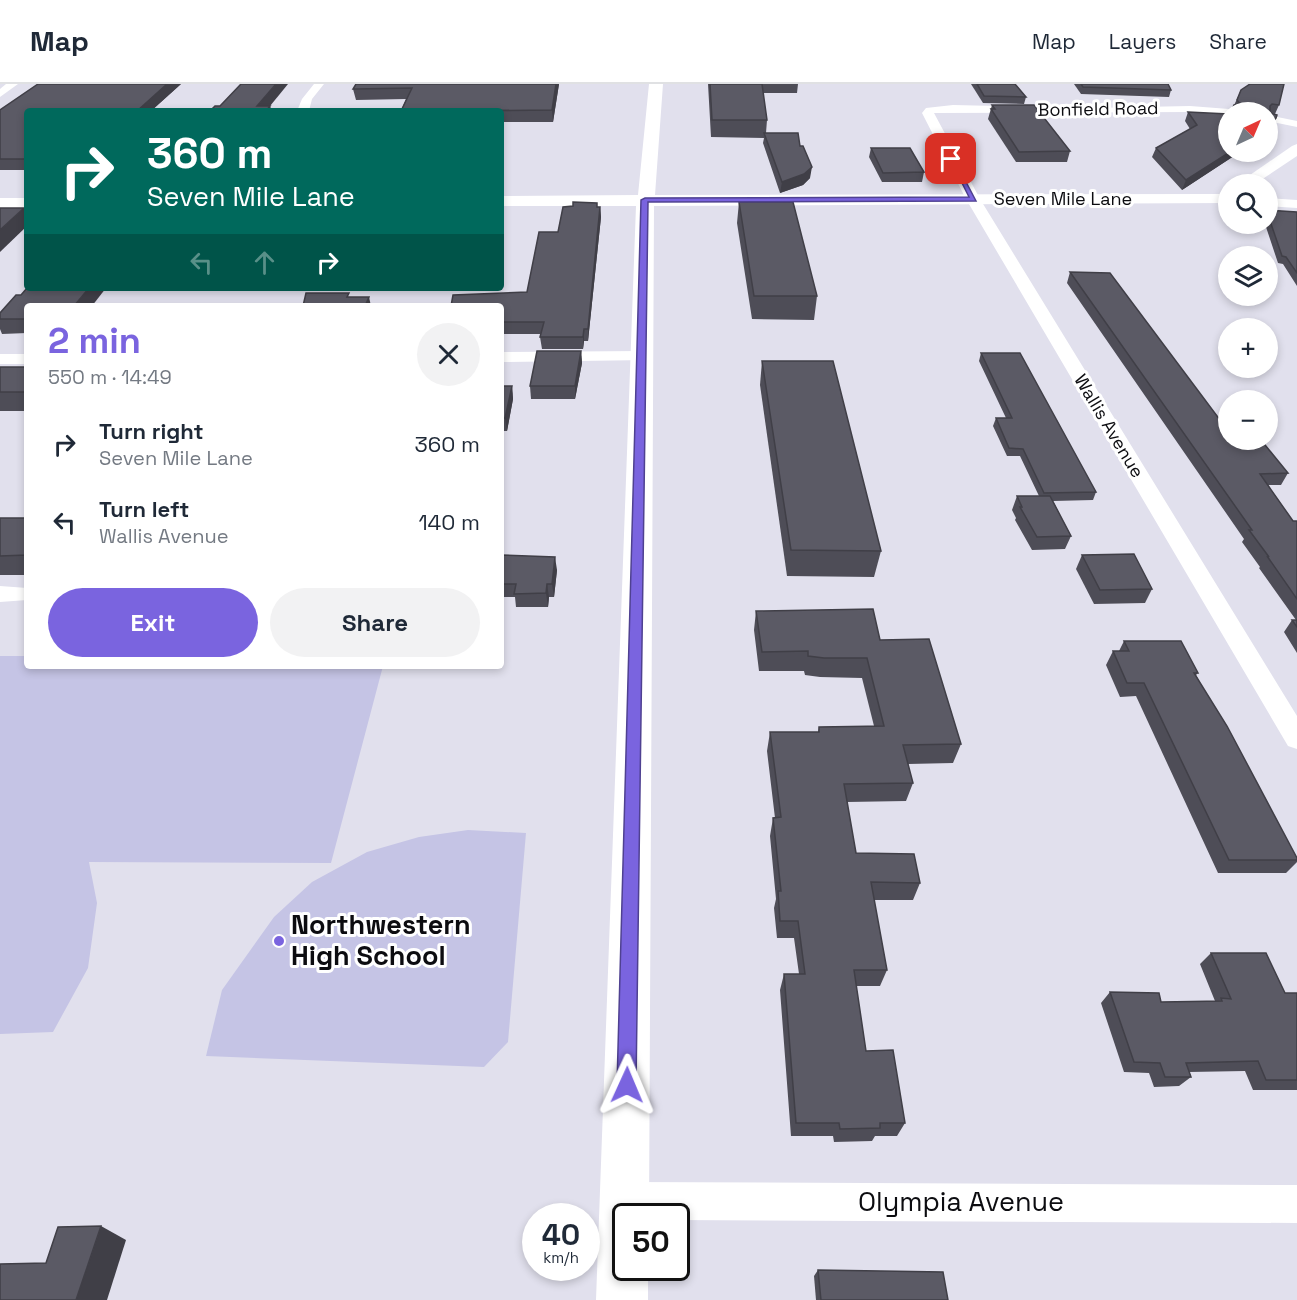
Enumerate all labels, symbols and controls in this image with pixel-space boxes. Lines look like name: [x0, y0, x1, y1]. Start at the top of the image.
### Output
text: Map: [30, 23, 89, 59]
text: Map: [1032, 28, 1076, 55]
text: Layers: [1109, 28, 1176, 55]
text: Share: [1209, 28, 1267, 55]
street label: Bonfield Road: [1037, 96, 1159, 121]
north arrow: [1218, 102, 1278, 162]
map controls: [1218, 102, 1278, 450]
text: 360 m: [147, 127, 272, 180]
icon: right: [48, 132, 126, 210]
pin: [925, 133, 976, 184]
icon: arrive: [934, 142, 967, 175]
button: search: [1218, 174, 1278, 234]
text: Seven Mile Lane: [147, 179, 355, 214]
street label: Seven Mile Lane: [994, 187, 1132, 210]
icon: left: [185, 246, 218, 279]
icon: ahead: [248, 246, 281, 279]
icon: right: [311, 246, 344, 279]
button: layers: [1218, 246, 1278, 306]
text: 2 min: [48, 318, 141, 364]
button: +: [1218, 318, 1278, 378]
button: close: [417, 323, 480, 386]
text: 550 m · 14:49: [48, 364, 172, 390]
street label: Wallis Avenue: [1070, 370, 1149, 482]
button: −: [1218, 390, 1278, 450]
text: Turn right: [99, 417, 204, 445]
icon: right: [48, 428, 81, 461]
text: 360 m: [415, 430, 480, 458]
text: Seven Mile Lane: [99, 445, 253, 471]
text: Turn left: [99, 495, 189, 523]
icon: left: [48, 506, 81, 539]
text: 140 m: [418, 508, 480, 536]
text: Wallis Avenue: [99, 523, 229, 549]
button: Exit: [48, 588, 258, 657]
button: Share: [270, 588, 480, 657]
place label: Northwestern High School: [291, 907, 471, 973]
marker: Northwestern High School: [272, 934, 286, 948]
position arrow: [595, 1053, 659, 1117]
street label: Olympia Avenue: [858, 1184, 1064, 1219]
speed limit sign: 50: [612, 1203, 690, 1281]
text: 40: [542, 1215, 580, 1254]
text: km/h: [543, 1248, 579, 1267]

